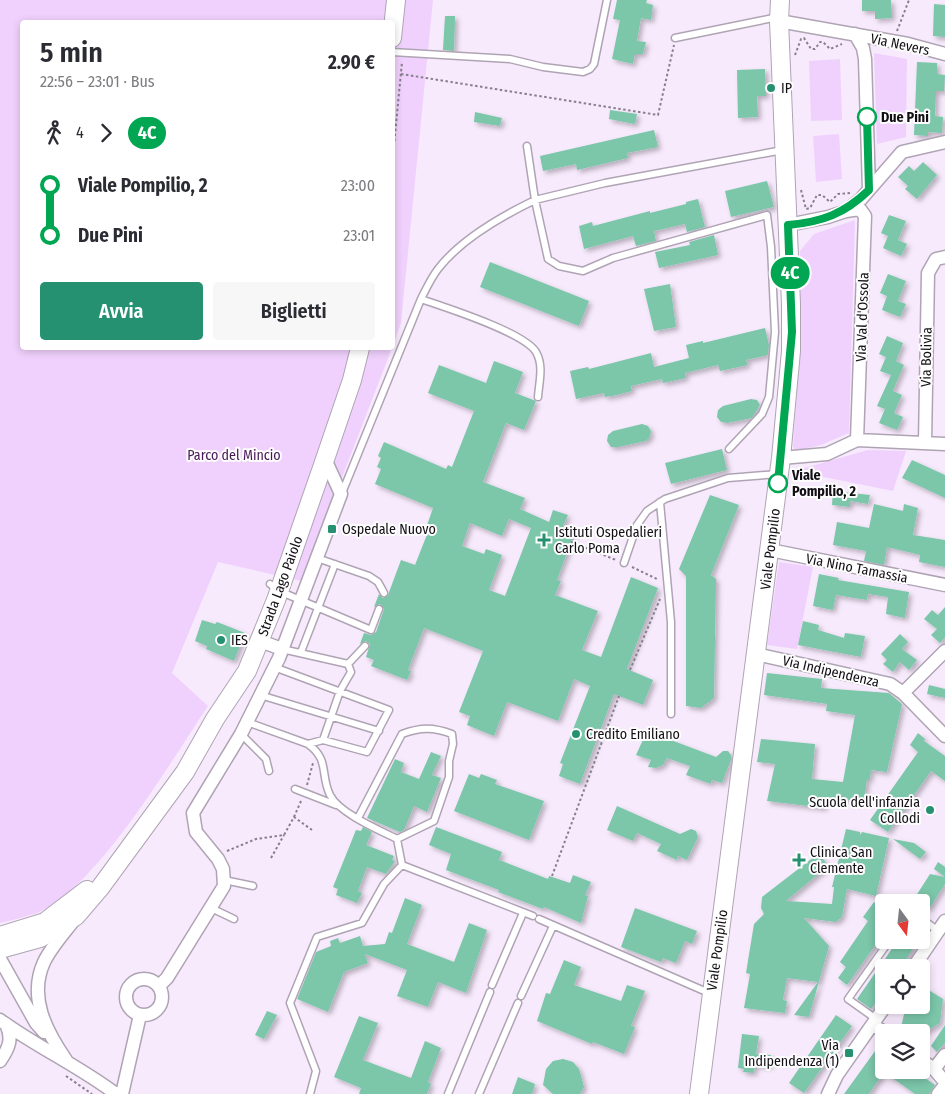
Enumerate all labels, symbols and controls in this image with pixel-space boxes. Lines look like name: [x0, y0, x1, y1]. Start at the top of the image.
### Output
street label: Via Nevers: [869, 30, 931, 59]
text: 5 min: [40, 36, 103, 69]
text: 2.90 €: [328, 51, 375, 74]
text: 22:56 – 23:01 · Bus: [40, 72, 155, 91]
place label: IP: [781, 80, 792, 97]
marker: IP: [765, 82, 777, 94]
marker: Due Pini: [857, 107, 877, 127]
place label: Due Pini: [881, 109, 929, 126]
icon: walk: [40, 119, 68, 147]
icon: forward: [92, 119, 120, 147]
text: 4C: [138, 122, 156, 144]
text: 4: [76, 123, 84, 142]
text: Viale Pompilio, 2: [78, 174, 208, 197]
text: 23:00: [341, 176, 375, 195]
text: Due Pini: [78, 224, 143, 247]
text: 23:01: [343, 226, 375, 245]
line badge: 4C: [768, 257, 812, 289]
text: 4C: [781, 262, 799, 284]
street label: Via Val d'Ossola: [852, 272, 873, 362]
button: Avvia: [40, 282, 203, 340]
button: Biglietti: [213, 282, 375, 340]
street label: Via Bolivia: [917, 327, 936, 387]
park label: Parco del Mincio: [187, 447, 281, 464]
place label: Viale Pompilio, 2: [791, 467, 856, 500]
marker: Viale Pompilio, 2: [768, 473, 788, 493]
street label: Viale Pompilio: [757, 507, 784, 591]
place label: Ospedale Nuovo: [342, 521, 436, 538]
marker: Ospedale Nuovo: [326, 523, 338, 535]
place label: Istituti Ospedalieri Carlo Poma: [555, 524, 662, 557]
marker: Istituti Ospedalieri Carlo Poma: [537, 533, 551, 547]
street label: Strada Lago Paiolo: [254, 534, 307, 639]
street label: Via Nino Tamassia: [805, 550, 909, 587]
place label: IES: [231, 632, 248, 649]
marker: IES: [215, 634, 227, 646]
street label: Via Indipendenza: [781, 652, 881, 691]
place label: Credito Emiliano: [586, 726, 680, 743]
marker: Credito Emiliano: [570, 728, 582, 740]
place label: Scuola dell'infanzia Collodi: [809, 794, 920, 827]
marker: Scuola dell'infanzia Collodi: [924, 804, 936, 816]
place label: Clinica San Clemente: [810, 844, 872, 877]
marker: Clinica San Clemente: [792, 853, 806, 867]
north arrow: [875, 894, 930, 949]
map controls: [875, 894, 930, 1079]
street label: Viale Pompilio: [703, 908, 732, 992]
button: locate: [875, 959, 930, 1014]
button: layers: [875, 1024, 930, 1079]
place label: Via Indipendenza (1): [744, 1037, 839, 1070]
marker: Via Indipendenza (1): [843, 1047, 855, 1059]

